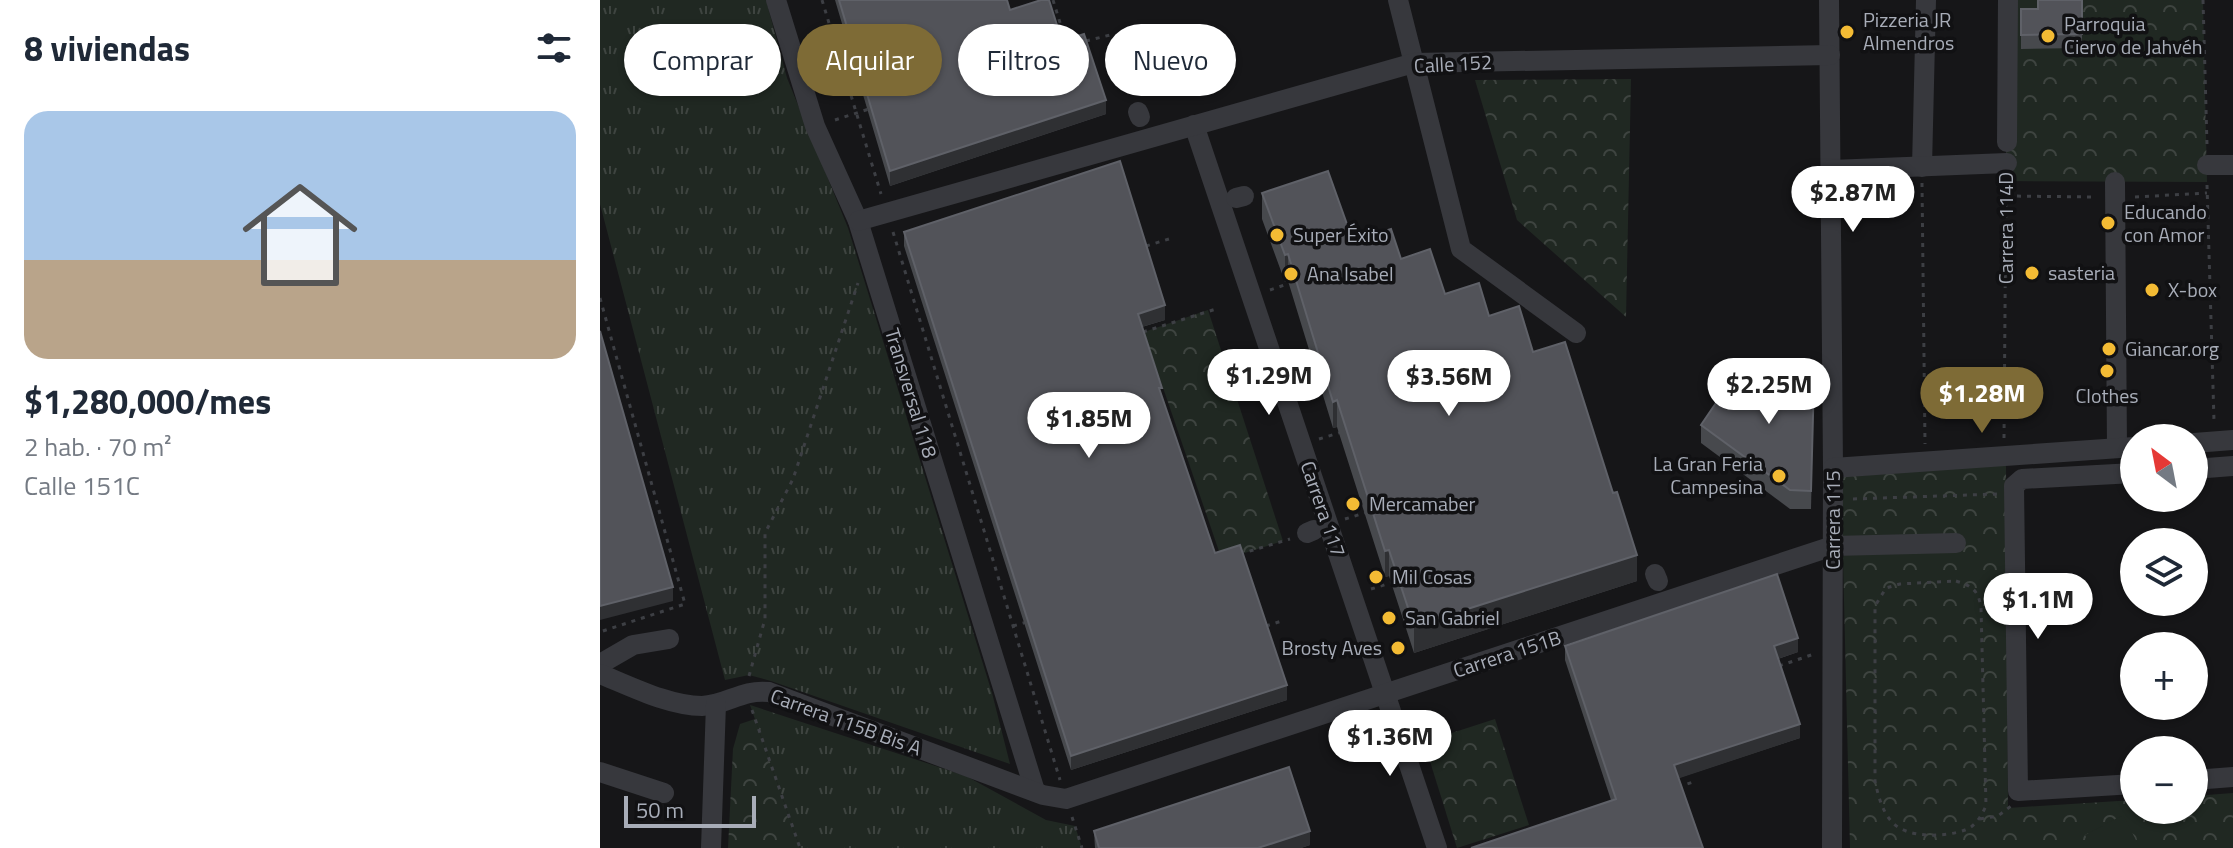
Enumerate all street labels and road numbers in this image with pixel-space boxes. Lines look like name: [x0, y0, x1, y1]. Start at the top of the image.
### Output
street label: Calle 152: [1413, 46, 1493, 81]
street label: Carrera 114D: [1990, 172, 2021, 284]
street label: Transversal 118: [877, 324, 946, 461]
street label: Carrera 117: [1293, 457, 1354, 561]
street label: Carrera 115: [1817, 470, 1848, 570]
street label: Carrera 151B: [1449, 621, 1565, 686]
street label: Carrera 115B Bis A: [766, 680, 926, 763]

